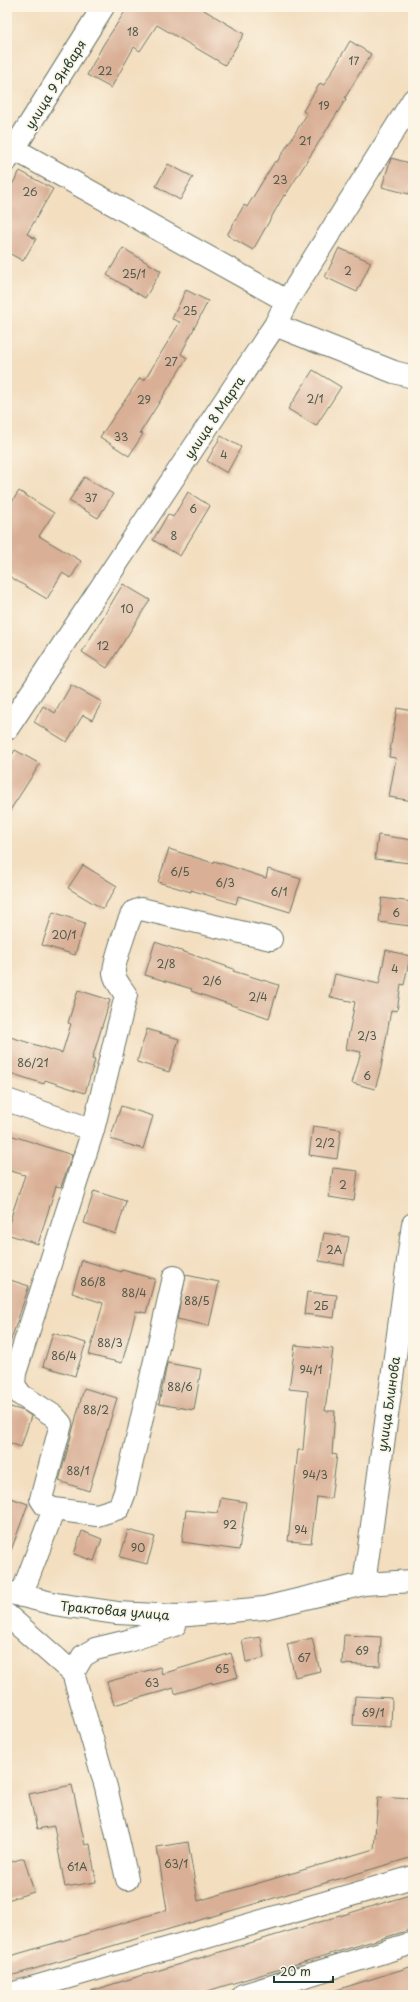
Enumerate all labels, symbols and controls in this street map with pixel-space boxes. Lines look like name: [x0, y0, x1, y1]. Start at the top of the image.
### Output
house number: 18: [127, 23, 139, 40]
street label: улица 9 Января: [20, 36, 90, 132]
house number: 17: [349, 52, 360, 69]
house number: 22: [98, 62, 112, 79]
house number: 19: [318, 97, 330, 114]
house number: 21: [299, 132, 311, 149]
house number: 23: [273, 171, 287, 188]
house number: 26: [22, 183, 38, 200]
house number: 2: [344, 262, 352, 279]
house number: 25/1: [122, 265, 146, 282]
house number: 25: [183, 302, 197, 319]
house number: 27: [164, 353, 178, 370]
street label: улица 8 Марта: [179, 372, 249, 462]
house number: 2/1: [306, 390, 324, 407]
house number: 29: [137, 391, 151, 408]
house number: 33: [114, 428, 128, 445]
house number: 4: [220, 446, 228, 463]
house number: 37: [85, 489, 98, 506]
house number: 6: [189, 500, 197, 517]
house number: 8: [171, 527, 178, 544]
house number: 10: [121, 600, 133, 617]
house number: 12: [97, 637, 110, 654]
house number: 6/5: [170, 863, 190, 880]
house number: 6/3: [215, 874, 235, 891]
house number: 6/1: [270, 883, 288, 900]
house number: 6: [392, 904, 400, 921]
house number: 20/1: [51, 926, 77, 943]
house number: 2/8: [156, 955, 176, 972]
house number: 4: [391, 960, 399, 977]
house number: 2/6: [202, 972, 222, 989]
house number: 2/4: [248, 988, 268, 1005]
house number: 2/3: [357, 1027, 377, 1044]
house number: 86/21: [17, 1054, 49, 1071]
house number: 6: [363, 1067, 371, 1084]
house number: 2/2: [315, 1134, 335, 1151]
house number: 2: [339, 1176, 347, 1193]
house number: 2А: [326, 1241, 343, 1258]
house number: 86/8: [80, 1273, 106, 1290]
house number: 88/4: [121, 1284, 147, 1301]
house number: 88/5: [184, 1292, 210, 1309]
house number: 2Б: [314, 1297, 328, 1314]
house number: 88/3: [97, 1334, 123, 1351]
house number: 86/4: [51, 1347, 77, 1364]
street label: улица Блинова: [372, 1354, 404, 1453]
house number: 94/1: [299, 1361, 323, 1378]
house number: 88/6: [167, 1378, 193, 1395]
house number: 88/2: [83, 1401, 109, 1418]
house number: 88/1: [66, 1462, 90, 1479]
house number: 94/3: [302, 1466, 328, 1483]
house number: 92: [223, 1516, 237, 1533]
house number: 94: [294, 1521, 308, 1538]
house number: 90: [131, 1539, 145, 1556]
street label: Трактовая улица: [60, 1596, 171, 1624]
house number: 69: [355, 1642, 369, 1659]
house number: 67: [297, 1649, 311, 1666]
house number: 65: [215, 1660, 229, 1677]
house number: 63: [145, 1674, 159, 1691]
house number: 69/1: [361, 1704, 385, 1721]
house number: 63/1: [164, 1855, 188, 1872]
house number: 61А: [67, 1858, 88, 1875]
scale bar: [274, 1958, 333, 1984]
text: 20 m: [280, 1962, 311, 1980]

